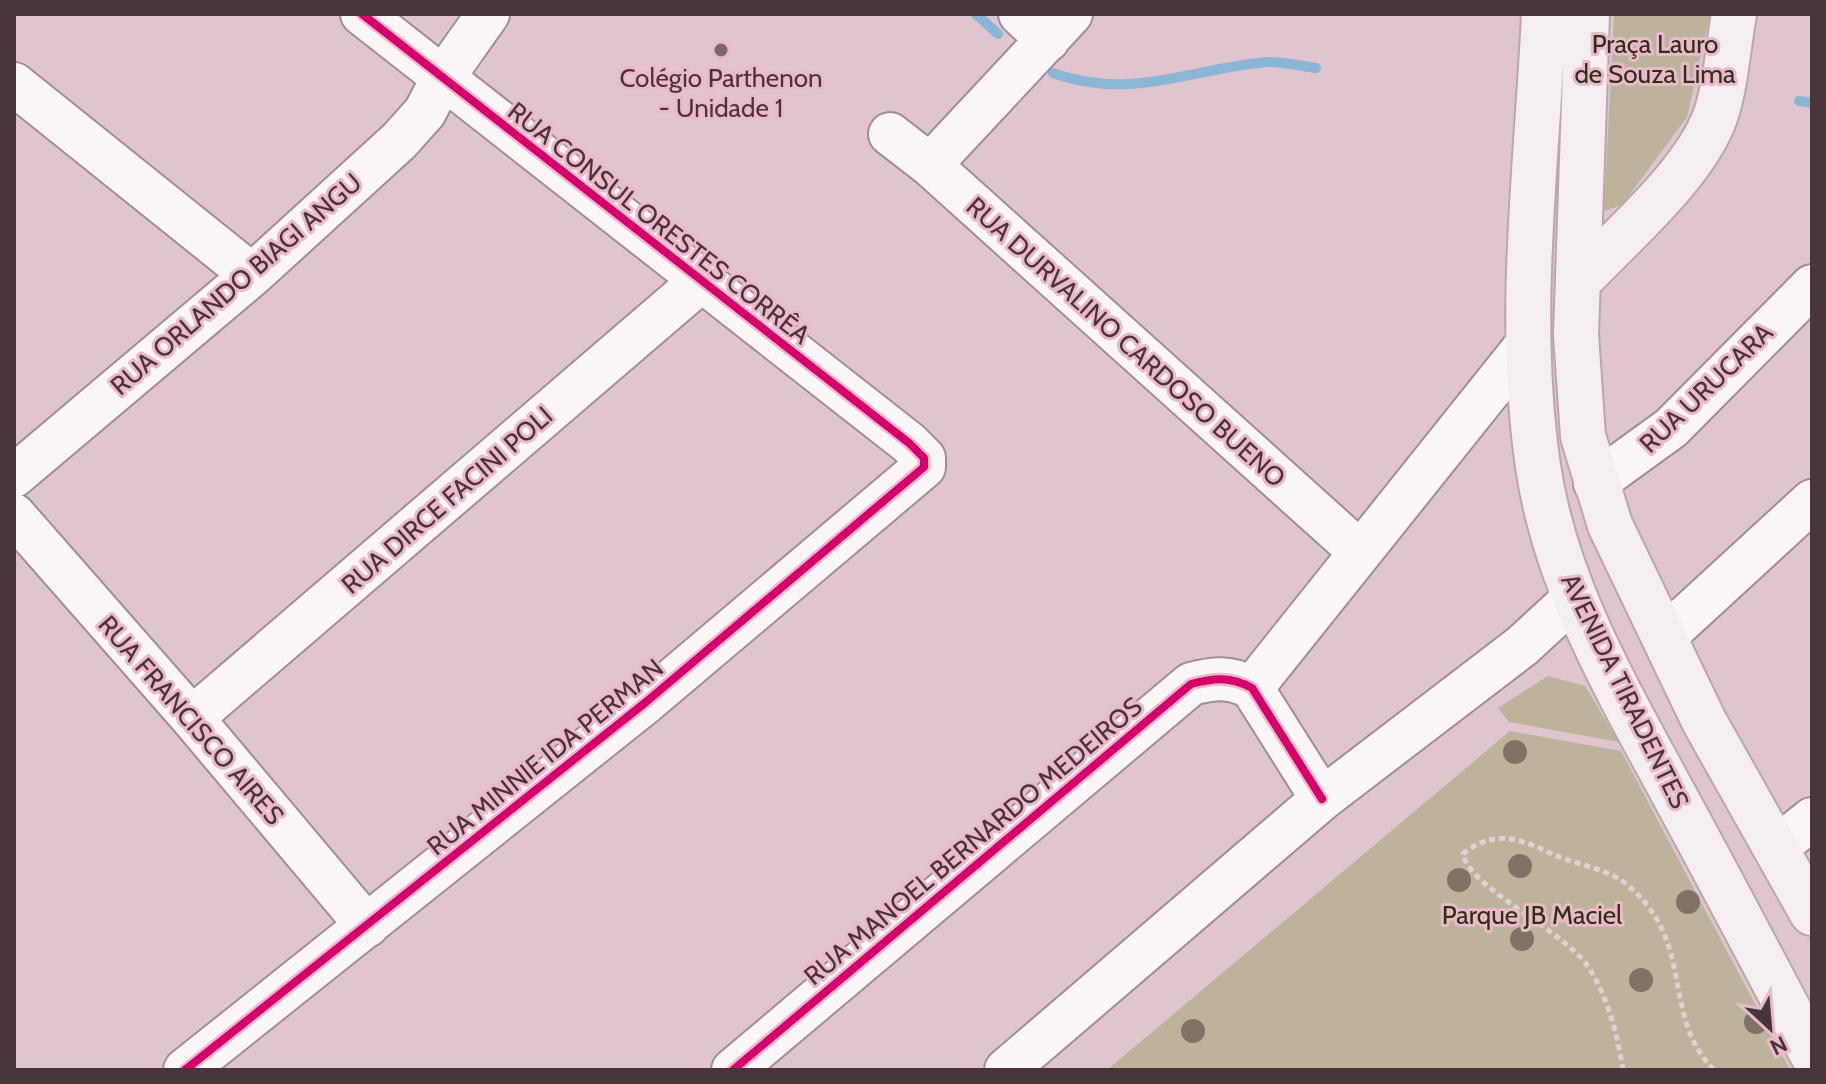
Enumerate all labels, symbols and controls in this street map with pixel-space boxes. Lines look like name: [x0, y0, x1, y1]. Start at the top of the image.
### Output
park label: Praça Lauro de Souza Lima: [1574, 28, 1736, 90]
marker: Colégio Parthenon - Unidade 1: [712, 41, 730, 59]
place label: Colégio Parthenon - Unidade 1: [619, 62, 823, 124]
street label: RUA CONSUL ORESTES CORRÊA: [501, 95, 817, 351]
street label: RUA ORLANDO BIAGI ANGU: [104, 166, 368, 402]
street label: RUA DURVALINO CARDOSO BUENO: [960, 190, 1292, 494]
street label: RUA URUCARA: [1633, 316, 1779, 460]
street label: RUA DIRCE FACINI POLI: [335, 400, 559, 600]
street label: AVENIDA TIRADENTES: [1554, 568, 1696, 814]
street label: RUA FRANCISCO AIRES: [91, 609, 291, 831]
street label: RUA MINNIE IDA PERMAN: [420, 652, 670, 862]
street label: RUA MANOEL BERNARDO MEDEIROS: [798, 690, 1148, 992]
park label: Parque JB Maciel: [1442, 899, 1622, 931]
north arrow: [1730, 988, 1810, 1068]
text: N: [1766, 1030, 1791, 1061]

